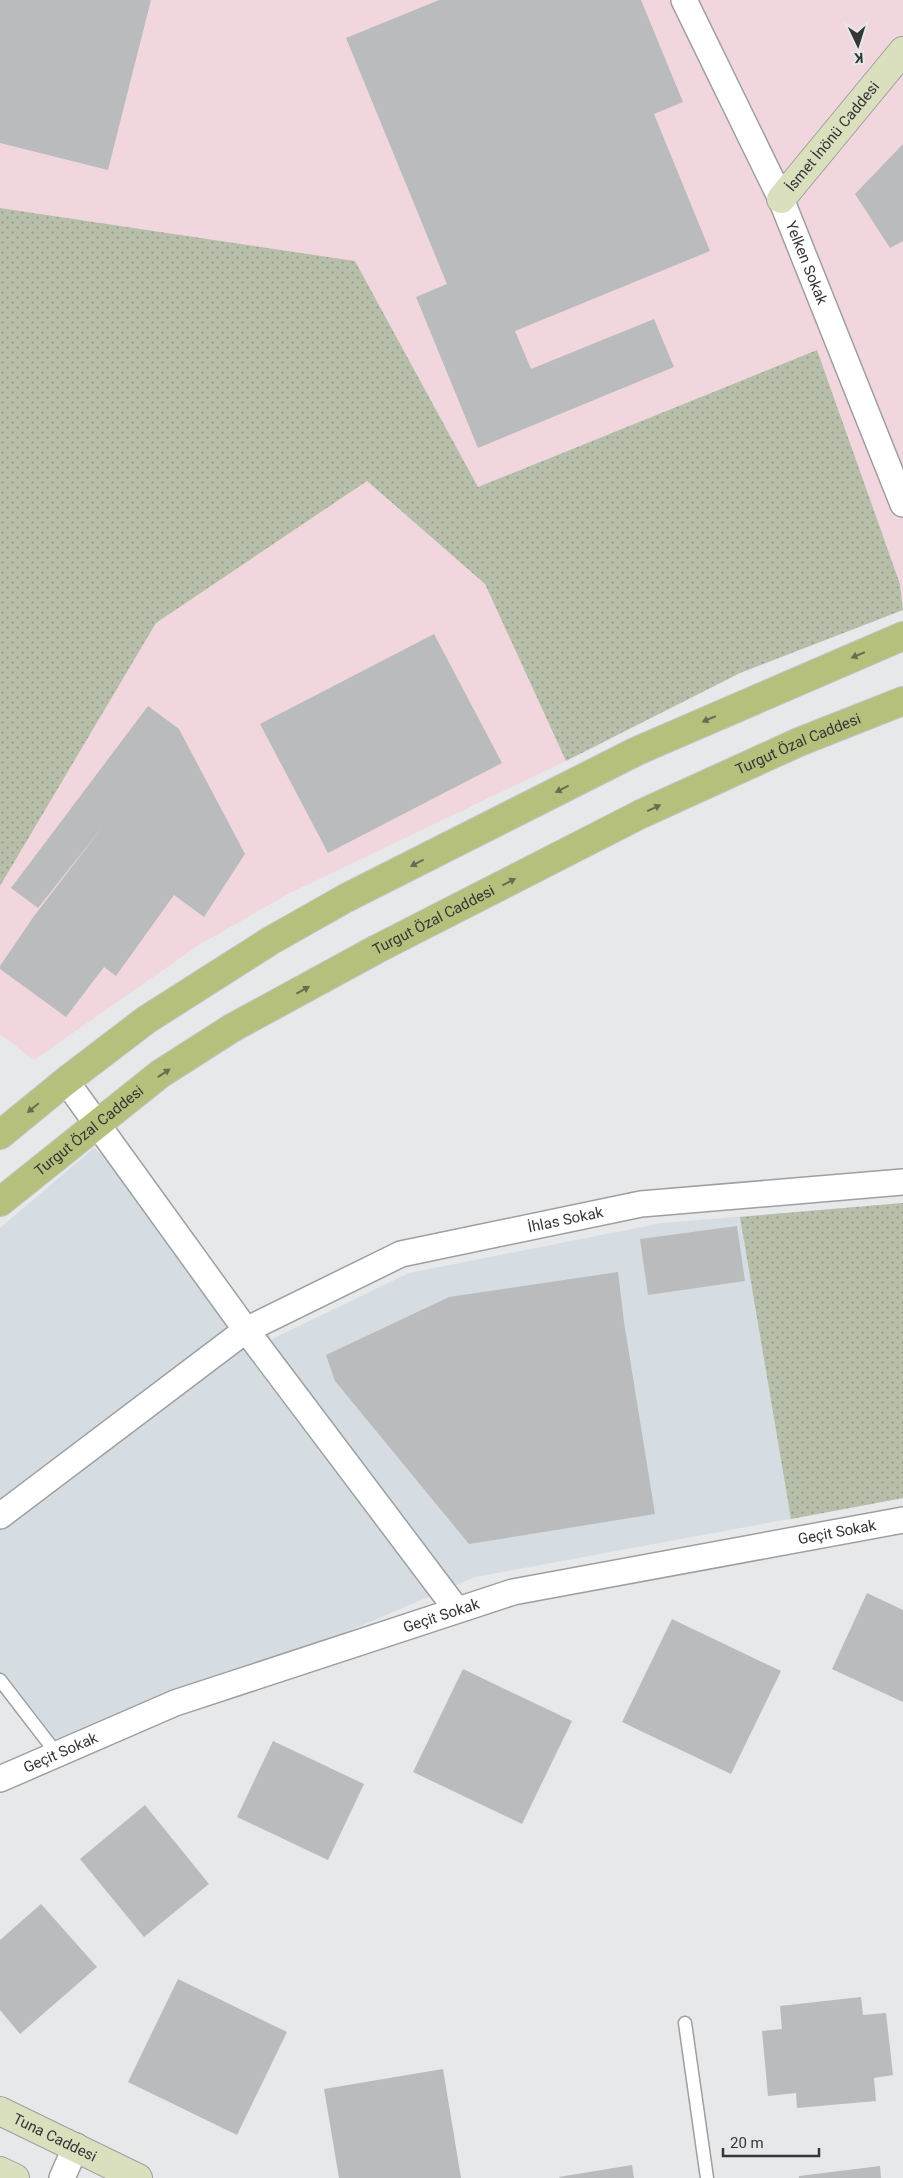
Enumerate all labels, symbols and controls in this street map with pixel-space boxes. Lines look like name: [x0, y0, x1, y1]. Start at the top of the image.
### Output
north arrow: [833, 20, 883, 70]
text: K: [854, 50, 864, 66]
street label: İsmet İnönü Caddesi: [782, 78, 883, 195]
street label: Yelken Sokak: [782, 218, 831, 308]
one-way arrow: [851, 651, 865, 659]
street label: Turgut Özal Caddesi: [733, 710, 863, 779]
one-way arrow: [702, 716, 716, 724]
one-way arrow: [555, 785, 570, 793]
one-way arrow: [647, 804, 661, 812]
one-way arrow: [410, 859, 425, 867]
one-way arrow: [502, 878, 516, 886]
street label: Turgut Özal Caddesi: [370, 881, 498, 959]
one-way arrow: [296, 985, 310, 994]
one-way arrow: [157, 1068, 170, 1078]
street label: Turgut Özal Caddesi: [31, 1082, 147, 1180]
one-way arrow: [27, 1102, 40, 1113]
street label: İhlas Sokak: [526, 1203, 605, 1236]
street label: Geçit Sokak: [796, 1516, 878, 1548]
street label: Geçit Sokak: [401, 1595, 482, 1636]
street label: Geçit Sokak: [21, 1729, 101, 1777]
street label: Tuna Caddesi: [10, 2110, 100, 2166]
scale bar: [723, 2126, 819, 2158]
text: 20 m: [730, 2134, 764, 2152]

